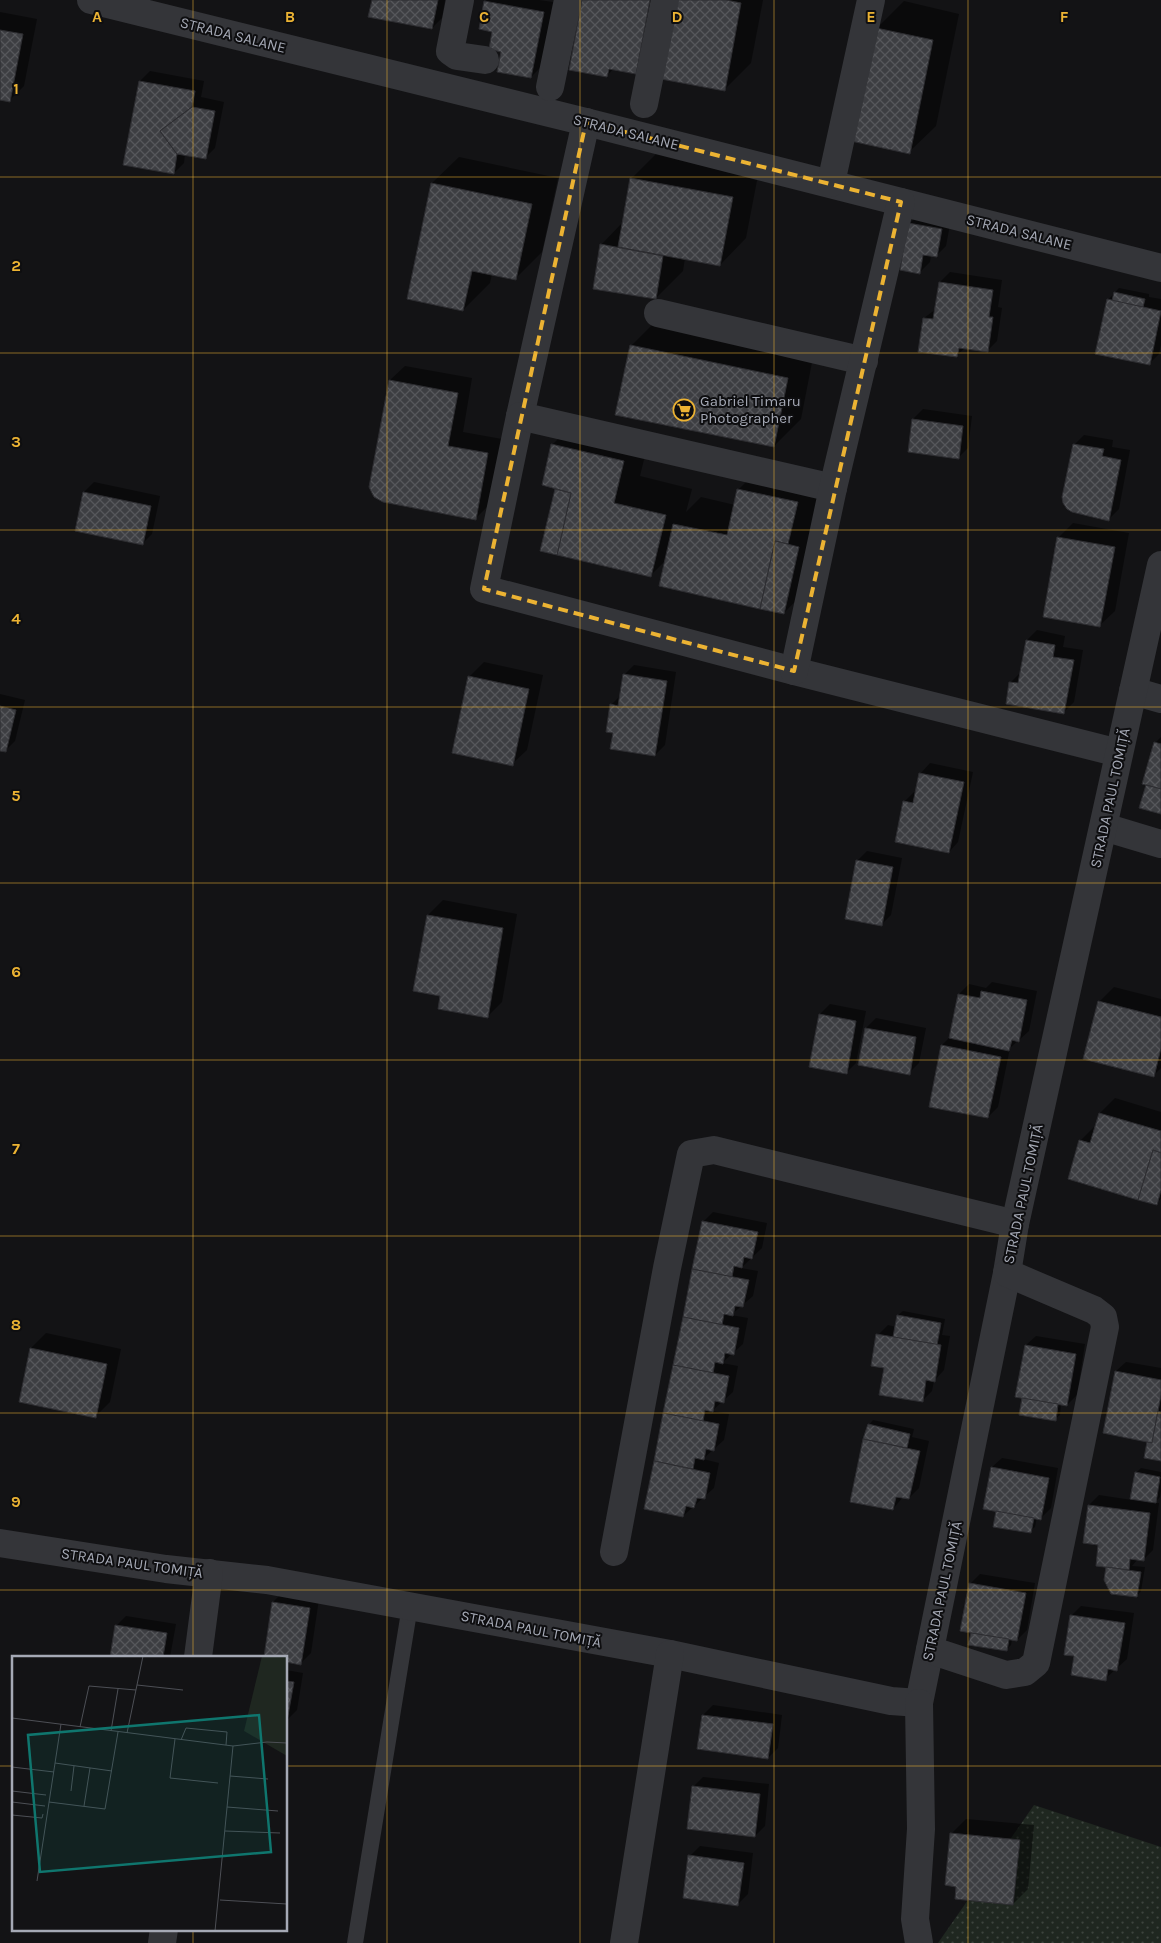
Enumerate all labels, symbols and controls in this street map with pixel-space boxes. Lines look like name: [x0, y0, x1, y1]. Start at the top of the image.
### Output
text: A: [92, 7, 102, 26]
text: B: [285, 7, 295, 26]
text: C: [479, 7, 489, 26]
text: D: [672, 7, 683, 26]
text: E: [866, 7, 876, 26]
text: F: [1060, 7, 1069, 26]
street label: STRADA SALANE: [178, 13, 288, 57]
text: 1: [13, 79, 19, 98]
street label: STRADA SALANE: [571, 110, 681, 154]
street label: STRADA SALANE: [964, 210, 1074, 254]
text: 2: [11, 256, 21, 275]
place label: Gabriel Timaru Photographer: [700, 392, 801, 427]
supermarket icon: Gabriel Timaru Photographer: [672, 398, 696, 422]
text: 3: [11, 432, 21, 451]
text: 4: [11, 609, 21, 628]
street label: STRADA PAUL TOMIȚĂ: [1086, 726, 1134, 870]
text: 5: [11, 786, 21, 805]
text: 6: [11, 962, 21, 981]
street label: STRADA PAUL TOMIȚĂ: [999, 1122, 1047, 1266]
text: 7: [12, 1139, 20, 1158]
text: 8: [11, 1315, 21, 1334]
text: 9: [11, 1492, 21, 1511]
street label: STRADA PAUL TOMIȚĂ: [918, 1519, 966, 1663]
street label: STRADA PAUL TOMIȚĂ: [60, 1544, 204, 1582]
street label: STRADA PAUL TOMIȚĂ: [459, 1607, 603, 1652]
inset map: [12, 1656, 288, 1930]

